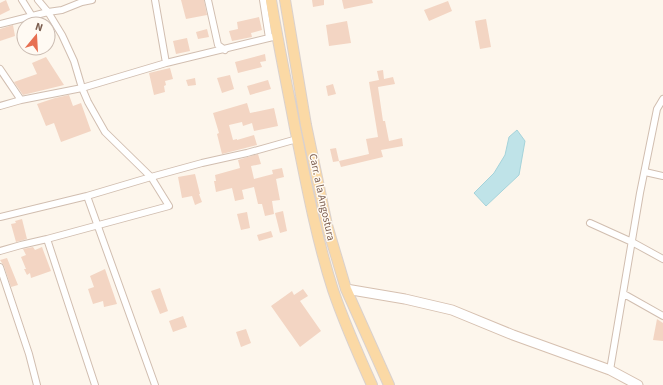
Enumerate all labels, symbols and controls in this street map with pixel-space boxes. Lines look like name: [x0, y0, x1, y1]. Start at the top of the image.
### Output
north arrow: [16, 16, 56, 56]
text: N: [33, 19, 45, 35]
street label: Carr. a la Angostura: [305, 152, 339, 242]

